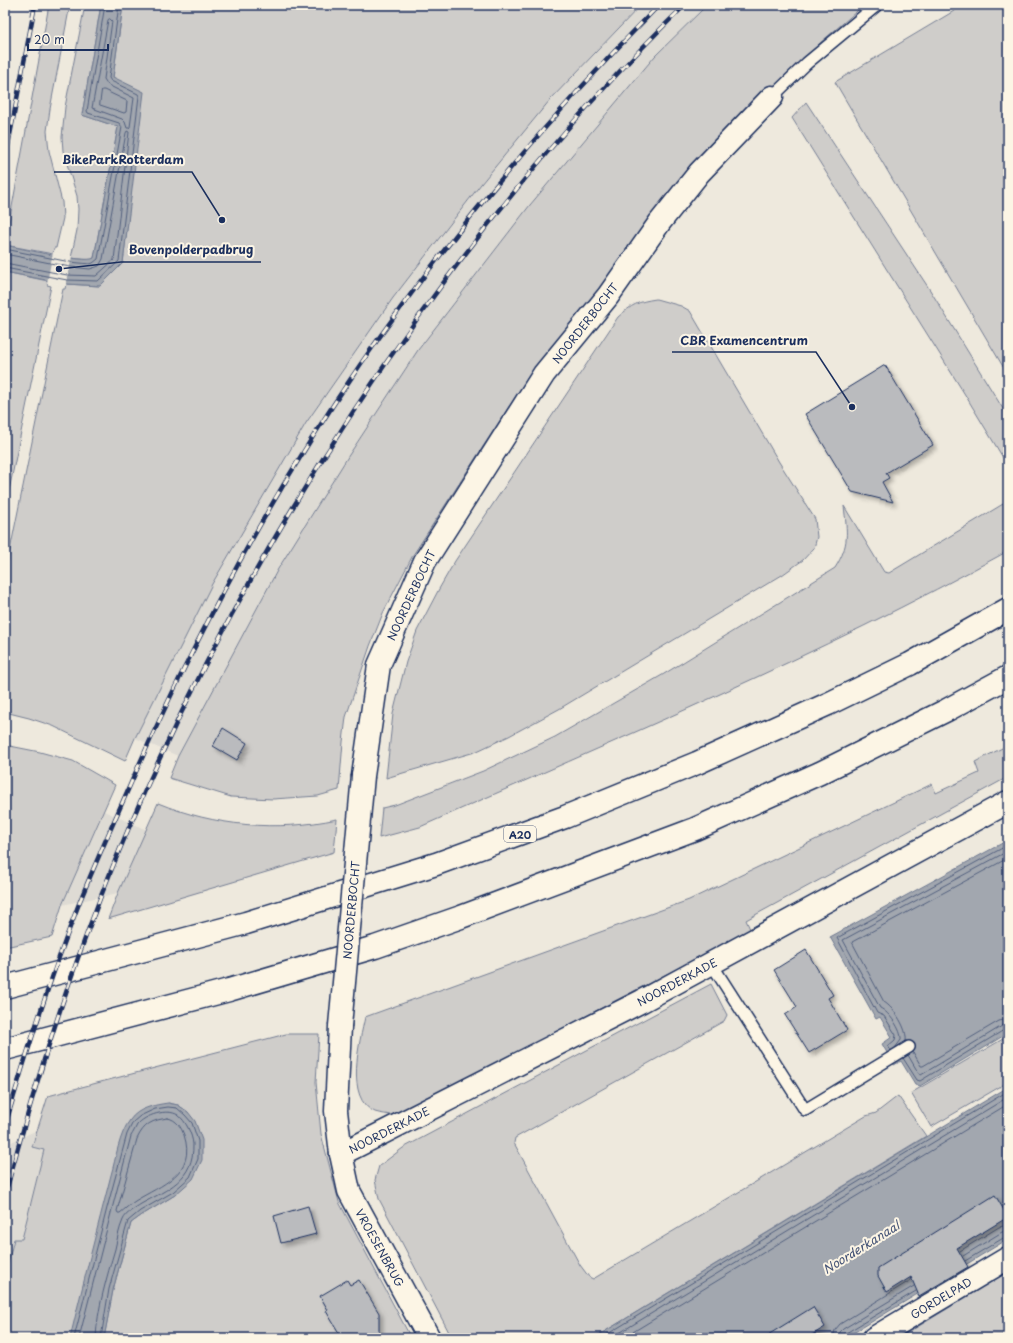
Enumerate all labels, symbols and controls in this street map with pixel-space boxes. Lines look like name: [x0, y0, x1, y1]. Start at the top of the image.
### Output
scale bar: [28, 26, 108, 52]
text: 20 m: [34, 30, 65, 48]
callout: BikeParkRotterdam: [54, 148, 192, 172]
text: BikeParkRotterdam: [62, 150, 184, 168]
callout: Bovenpolderpadbrug: [121, 238, 261, 262]
text: Bovenpolderpadbrug: [129, 240, 253, 258]
street label: NOORDERBOCHT: [548, 279, 622, 367]
callout: CBR Examencentrum: [672, 328, 816, 352]
text: CBR Examencentrum: [680, 331, 808, 349]
street label: NOORDERBOCHT: [382, 546, 440, 643]
road number: A20: [504, 826, 536, 842]
street label: NOORDERBOCHT: [338, 860, 364, 960]
street label: NOORDERKADE: [634, 954, 720, 1010]
street label: NOORDERKADE: [346, 1102, 432, 1158]
street label: VROESENBRUG: [351, 1206, 409, 1290]
water label: Noorderkanaal: [819, 1215, 904, 1278]
street label: GORDELPAD: [907, 1273, 975, 1323]

